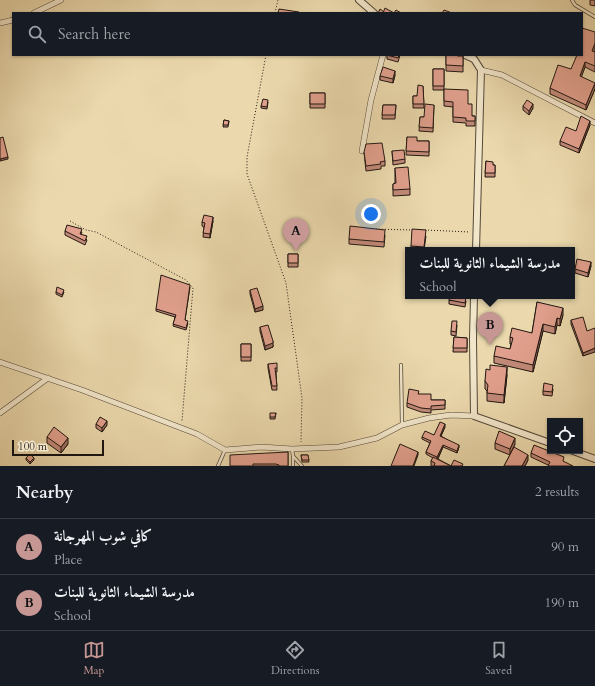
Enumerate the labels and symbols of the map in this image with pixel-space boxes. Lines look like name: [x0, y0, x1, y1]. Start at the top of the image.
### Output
your location: [361, 204, 381, 224]
pin: A: [283, 218, 309, 251]
pin: B: [477, 312, 503, 345]
scale bar: [12, 438, 104, 457]

